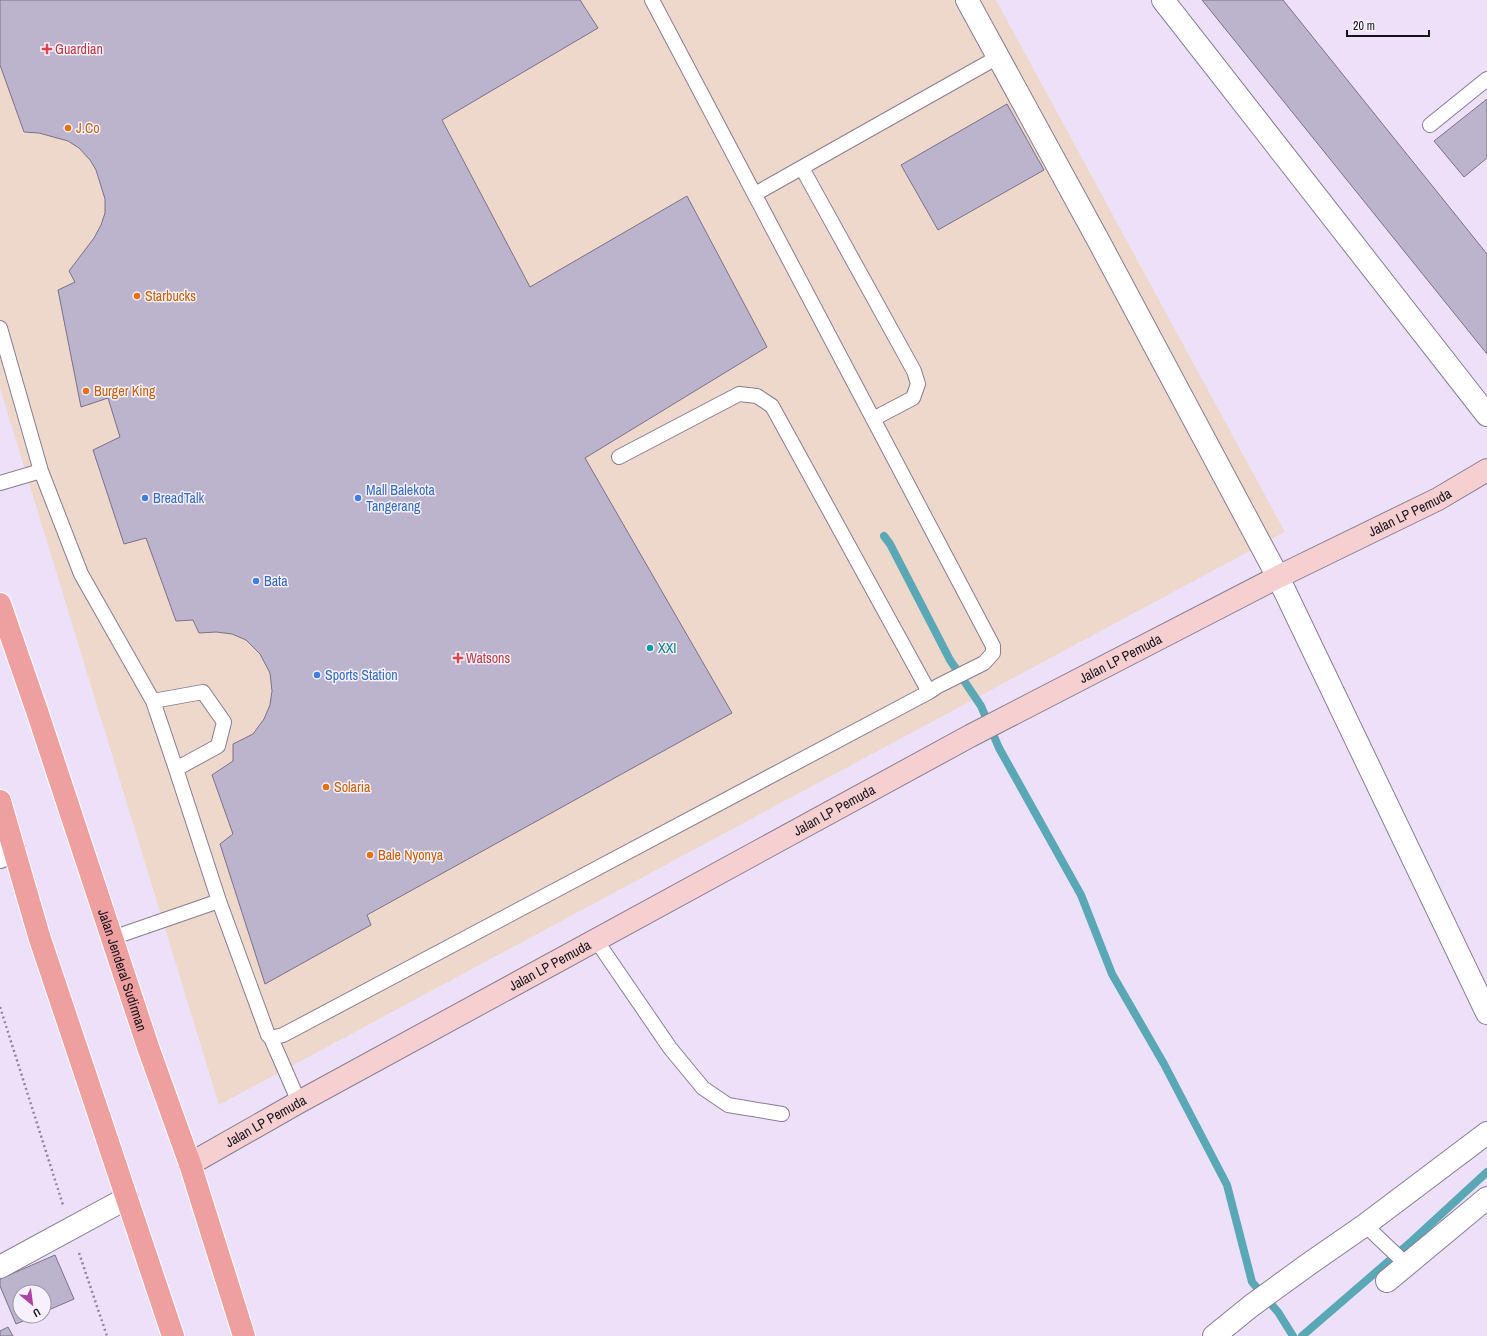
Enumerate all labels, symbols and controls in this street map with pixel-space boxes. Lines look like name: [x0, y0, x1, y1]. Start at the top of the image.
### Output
scale bar: [1347, 12, 1429, 38]
text: 20 m: [1353, 18, 1375, 34]
place label: Guardian: [55, 40, 103, 58]
marker: Guardian: [42, 44, 52, 54]
place label: J.Co: [76, 119, 100, 137]
marker: J.Co: [63, 123, 73, 133]
place label: Starbucks: [145, 287, 196, 305]
marker: Starbucks: [132, 291, 142, 301]
place label: Burger King: [94, 382, 156, 400]
marker: Burger King: [81, 386, 91, 396]
place label: Mall Balekota Tangerang: [366, 481, 436, 515]
street label: Jalan LP Pemuda: [1365, 484, 1455, 541]
place label: BreadTalk: [153, 489, 205, 507]
marker: BreadTalk: [140, 493, 150, 503]
marker: Mall Balekota Tangerang: [353, 493, 363, 503]
place label: Bata: [264, 572, 288, 590]
marker: Bata: [251, 576, 261, 586]
street label: Jalan LP Pemuda: [1076, 629, 1165, 687]
place label: XXI: [658, 639, 677, 657]
marker: XXI: [645, 643, 655, 653]
place label: Watsons: [466, 649, 510, 667]
marker: Watsons: [453, 653, 463, 663]
place label: Sports Station: [325, 666, 398, 684]
marker: Sports Station: [312, 670, 322, 680]
place label: Solaria: [334, 778, 371, 796]
street label: Jalan LP Pemuda: [790, 780, 879, 840]
marker: Solaria: [321, 782, 331, 792]
place label: Bale Nyonya: [378, 846, 444, 864]
marker: Bale Nyonya: [365, 850, 375, 860]
street label: Jalan Jenderal Sudirman: [94, 907, 151, 1034]
street label: Jalan LP Pemuda: [506, 935, 594, 995]
street label: Jalan LP Pemuda: [222, 1091, 310, 1151]
north arrow: [12, 1284, 52, 1324]
text: U: [31, 1305, 43, 1320]

